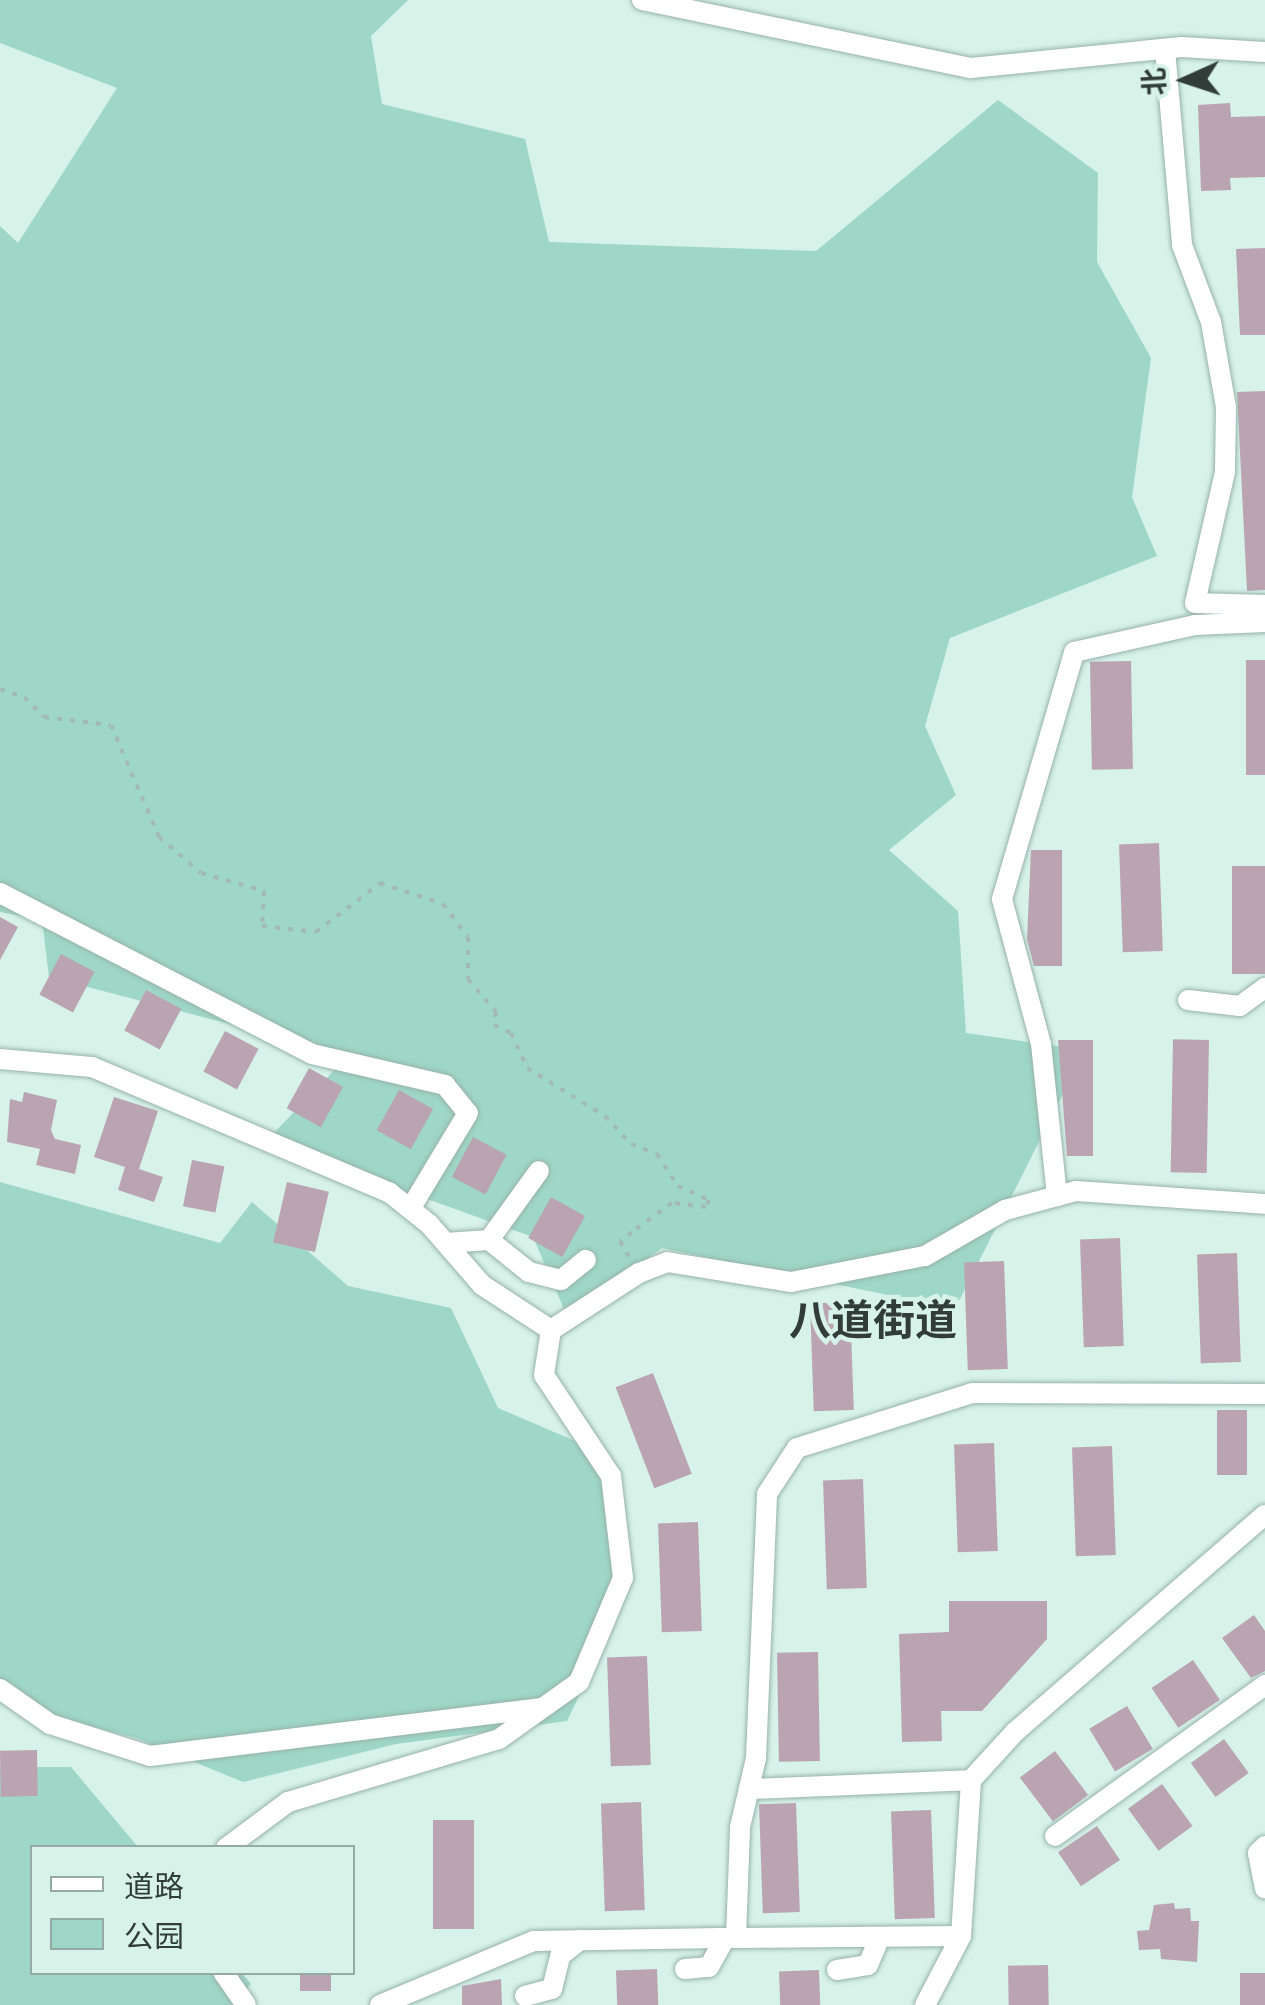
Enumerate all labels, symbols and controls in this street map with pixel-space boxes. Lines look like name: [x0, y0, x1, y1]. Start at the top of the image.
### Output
north arrow: [1135, 30, 1235, 130]
text: 北: [1137, 67, 1172, 96]
district label: 八道街道: [789, 1296, 957, 1346]
legend: [30, 1845, 355, 1975]
text: 道路: [124, 1869, 184, 1904]
text: 公园: [124, 1919, 184, 1954]

